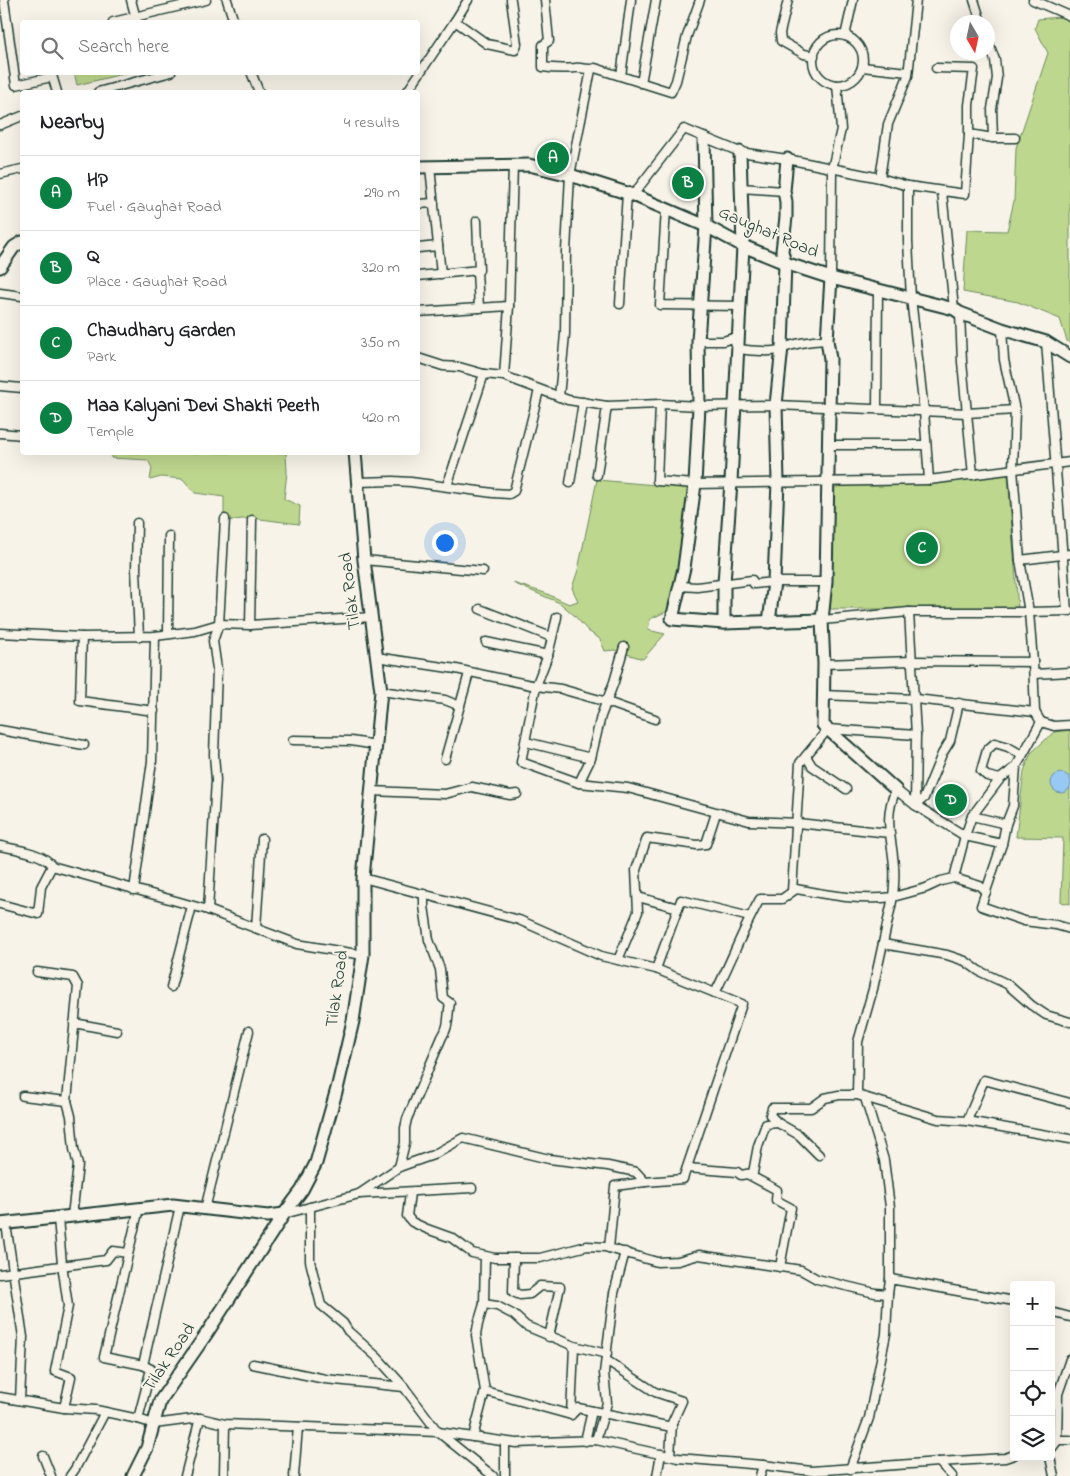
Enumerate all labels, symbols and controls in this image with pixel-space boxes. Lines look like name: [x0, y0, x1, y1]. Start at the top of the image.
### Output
north arrow: [950, 15, 995, 60]
search box: [20, 20, 420, 75]
icon: search: [38, 34, 66, 62]
text: Search here: [78, 34, 169, 61]
text: Nearby: [40, 108, 104, 138]
text: 4 results: [344, 111, 400, 135]
pin: A: [537, 139, 569, 177]
pin: B: [672, 164, 704, 202]
text: HP: [87, 168, 108, 195]
text: A: [51, 181, 61, 205]
text: 290 m: [364, 181, 400, 205]
text: Fuel · Gaughat Road: [87, 195, 221, 219]
street label: Gaughat Road: [713, 200, 822, 267]
text: Q: [87, 243, 99, 270]
text: B: [51, 256, 61, 280]
text: 320 m: [362, 256, 400, 280]
text: Place · Gaughat Road: [87, 270, 227, 294]
text: Chaudhary Garden: [87, 318, 235, 345]
text: C: [52, 331, 60, 355]
text: 350 m: [361, 331, 400, 355]
text: Park: [87, 345, 116, 369]
text: Maa Kalyani Devi Shakti Peeth: [87, 393, 319, 420]
text: D: [50, 406, 62, 430]
text: 420 m: [362, 406, 400, 430]
text: Temple: [87, 420, 134, 444]
pin: C: [906, 529, 938, 567]
your location: [432, 530, 458, 556]
street label: Tilak Road: [333, 551, 369, 631]
pin: D: [935, 781, 967, 819]
street label: Tilak Road: [320, 949, 356, 1029]
map controls: [1010, 1281, 1055, 1461]
button: +: [1010, 1281, 1055, 1326]
street label: Tilak Road: [137, 1318, 203, 1398]
button: −: [1010, 1326, 1055, 1371]
button: locate: [1010, 1371, 1055, 1416]
button: layers: [1010, 1416, 1055, 1461]

